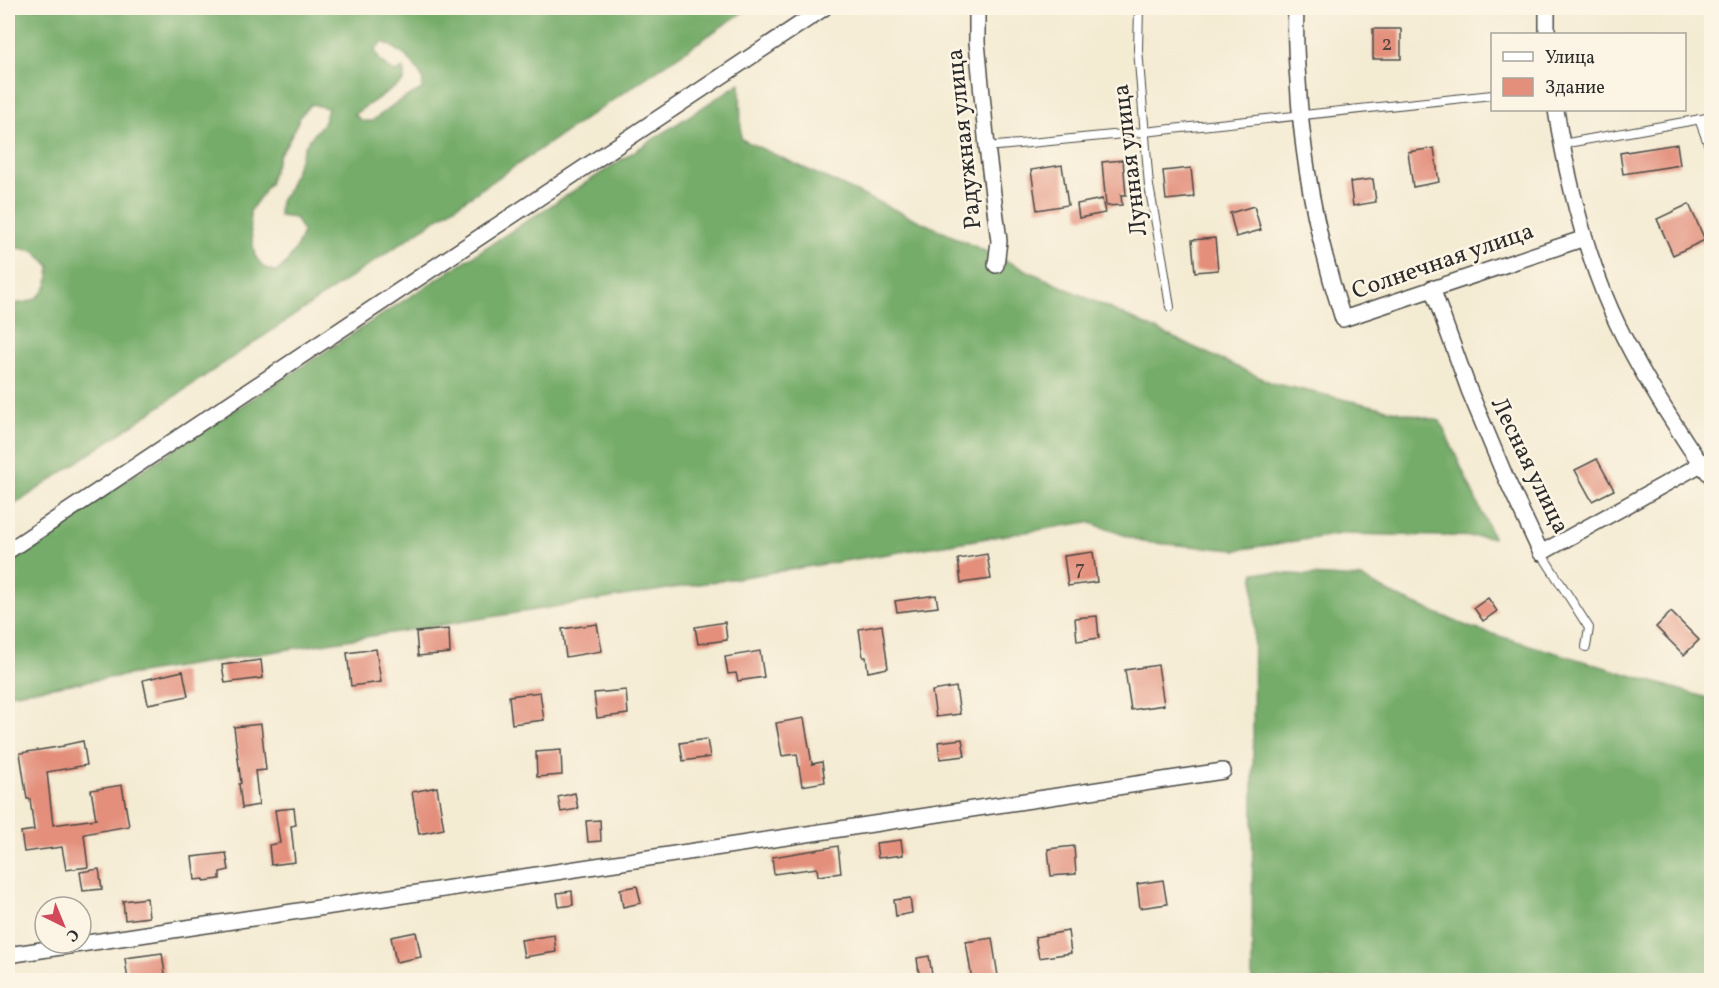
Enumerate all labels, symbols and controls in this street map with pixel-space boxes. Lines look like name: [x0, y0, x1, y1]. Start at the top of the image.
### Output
house number: 2: [1381, 30, 1393, 59]
legend: [1491, 33, 1686, 111]
text: Улица: [1545, 46, 1595, 71]
street label: Радужная улица: [939, 47, 991, 231]
text: Здание: [1545, 76, 1605, 101]
street label: Лунная улица: [1105, 82, 1157, 238]
street label: Солнечная улица: [1347, 215, 1539, 309]
street label: Лесная улица: [1481, 392, 1577, 540]
house number: 7: [1075, 555, 1085, 584]
north arrow: [33, 895, 93, 955]
text: С: [61, 923, 83, 946]

